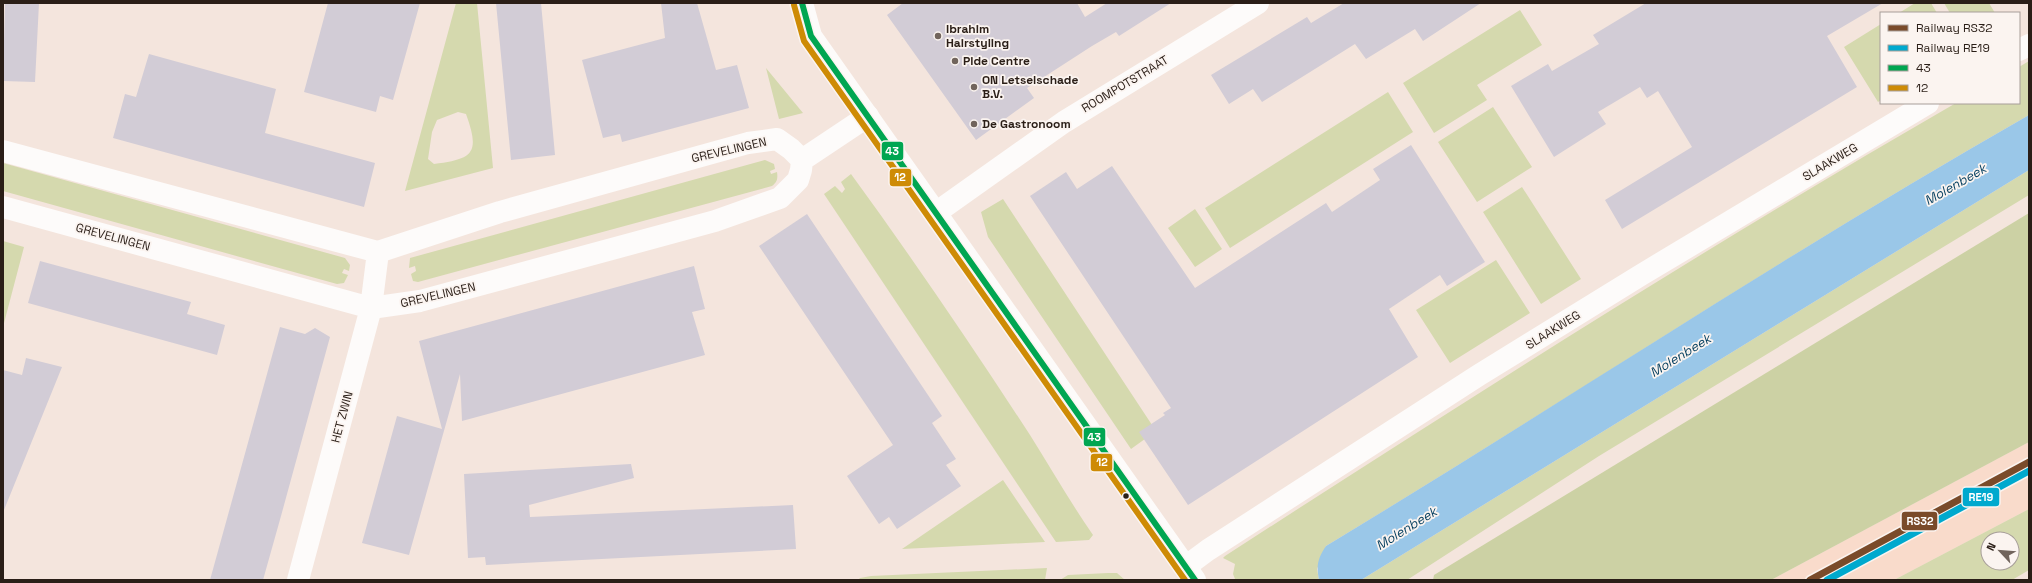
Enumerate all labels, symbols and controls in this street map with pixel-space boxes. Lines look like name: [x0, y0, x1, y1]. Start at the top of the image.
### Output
legend: [1880, 12, 2020, 104]
text: Railway RS32: [1916, 20, 1992, 36]
place label: Ibrahim Hairstyling: [946, 21, 1009, 51]
marker: Ibrahim Hairstyling: [933, 31, 943, 41]
text: Railway RE19: [1916, 40, 1990, 56]
street label: ROOMPOTSTRAAT: [1079, 52, 1171, 116]
place label: Pide Centre: [963, 53, 1030, 69]
marker: Pide Centre: [950, 56, 960, 66]
text: 43: [1916, 60, 1931, 76]
place label: ON Letselschade B.V.: [982, 72, 1078, 102]
text: 12: [1916, 80, 1928, 96]
marker: ON Letselschade B.V.: [969, 82, 979, 92]
place label: De Gastronoom: [982, 116, 1071, 132]
marker: De Gastronoom: [969, 119, 979, 129]
street label: GREVELINGEN: [690, 134, 768, 166]
street label: SLAAKWEG: [1800, 139, 1861, 185]
line badge: 43: [881, 141, 904, 161]
text: 43: [885, 144, 899, 158]
water label: Molenbeek: [1921, 159, 1991, 209]
line badge: 12: [889, 168, 912, 187]
text: 12: [894, 170, 906, 184]
street label: GREVELINGEN: [74, 219, 152, 255]
street label: GREVELINGEN: [399, 279, 477, 311]
street label: SLAAKWEG: [1523, 307, 1583, 353]
water label: Molenbeek: [1647, 329, 1716, 381]
street label: HET ZWIN: [327, 389, 357, 445]
line badge: 43: [1083, 427, 1106, 447]
text: 43: [1087, 430, 1101, 444]
line badge: 12: [1090, 453, 1113, 472]
text: 12: [1096, 455, 1108, 469]
line badge: RE19: [1962, 487, 2000, 507]
text: RE19: [1969, 490, 1994, 504]
unlabelled marker: [1121, 491, 1131, 501]
water label: Molenbeek: [1373, 502, 1442, 554]
line badge: RS32: [1901, 511, 1938, 531]
text: RS32: [1907, 514, 1934, 528]
north arrow: [1980, 531, 2020, 571]
text: N: [1983, 540, 1999, 553]

